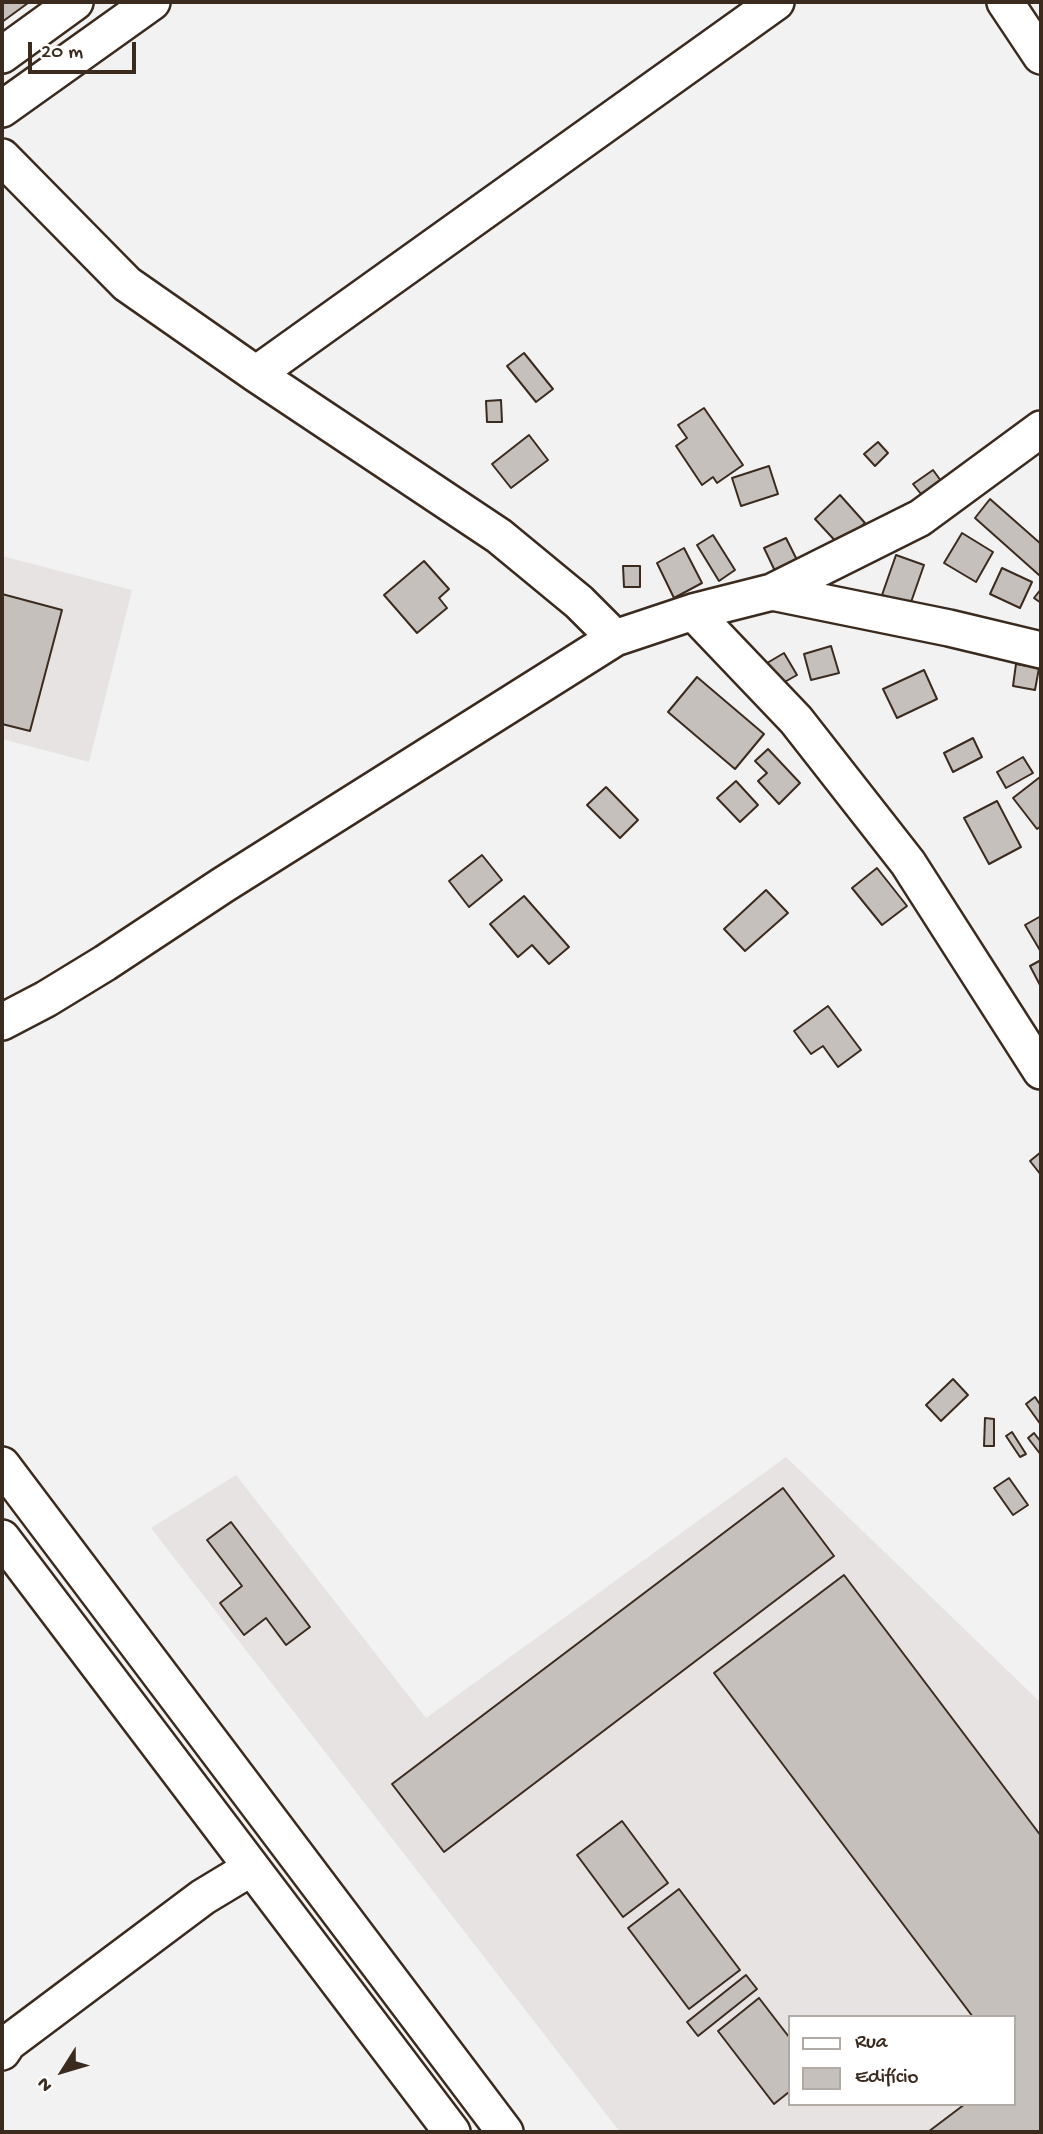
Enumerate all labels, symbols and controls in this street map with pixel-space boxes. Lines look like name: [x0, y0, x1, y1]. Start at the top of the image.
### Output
scale bar: [32, 28, 140, 72]
text: 20 m: [41, 41, 83, 66]
legend: [788, 2015, 1015, 2106]
text: Rua: [855, 2031, 888, 2056]
north arrow: [28, 2036, 98, 2106]
text: Edifício: [855, 2066, 919, 2091]
text: N: [33, 2072, 59, 2096]

